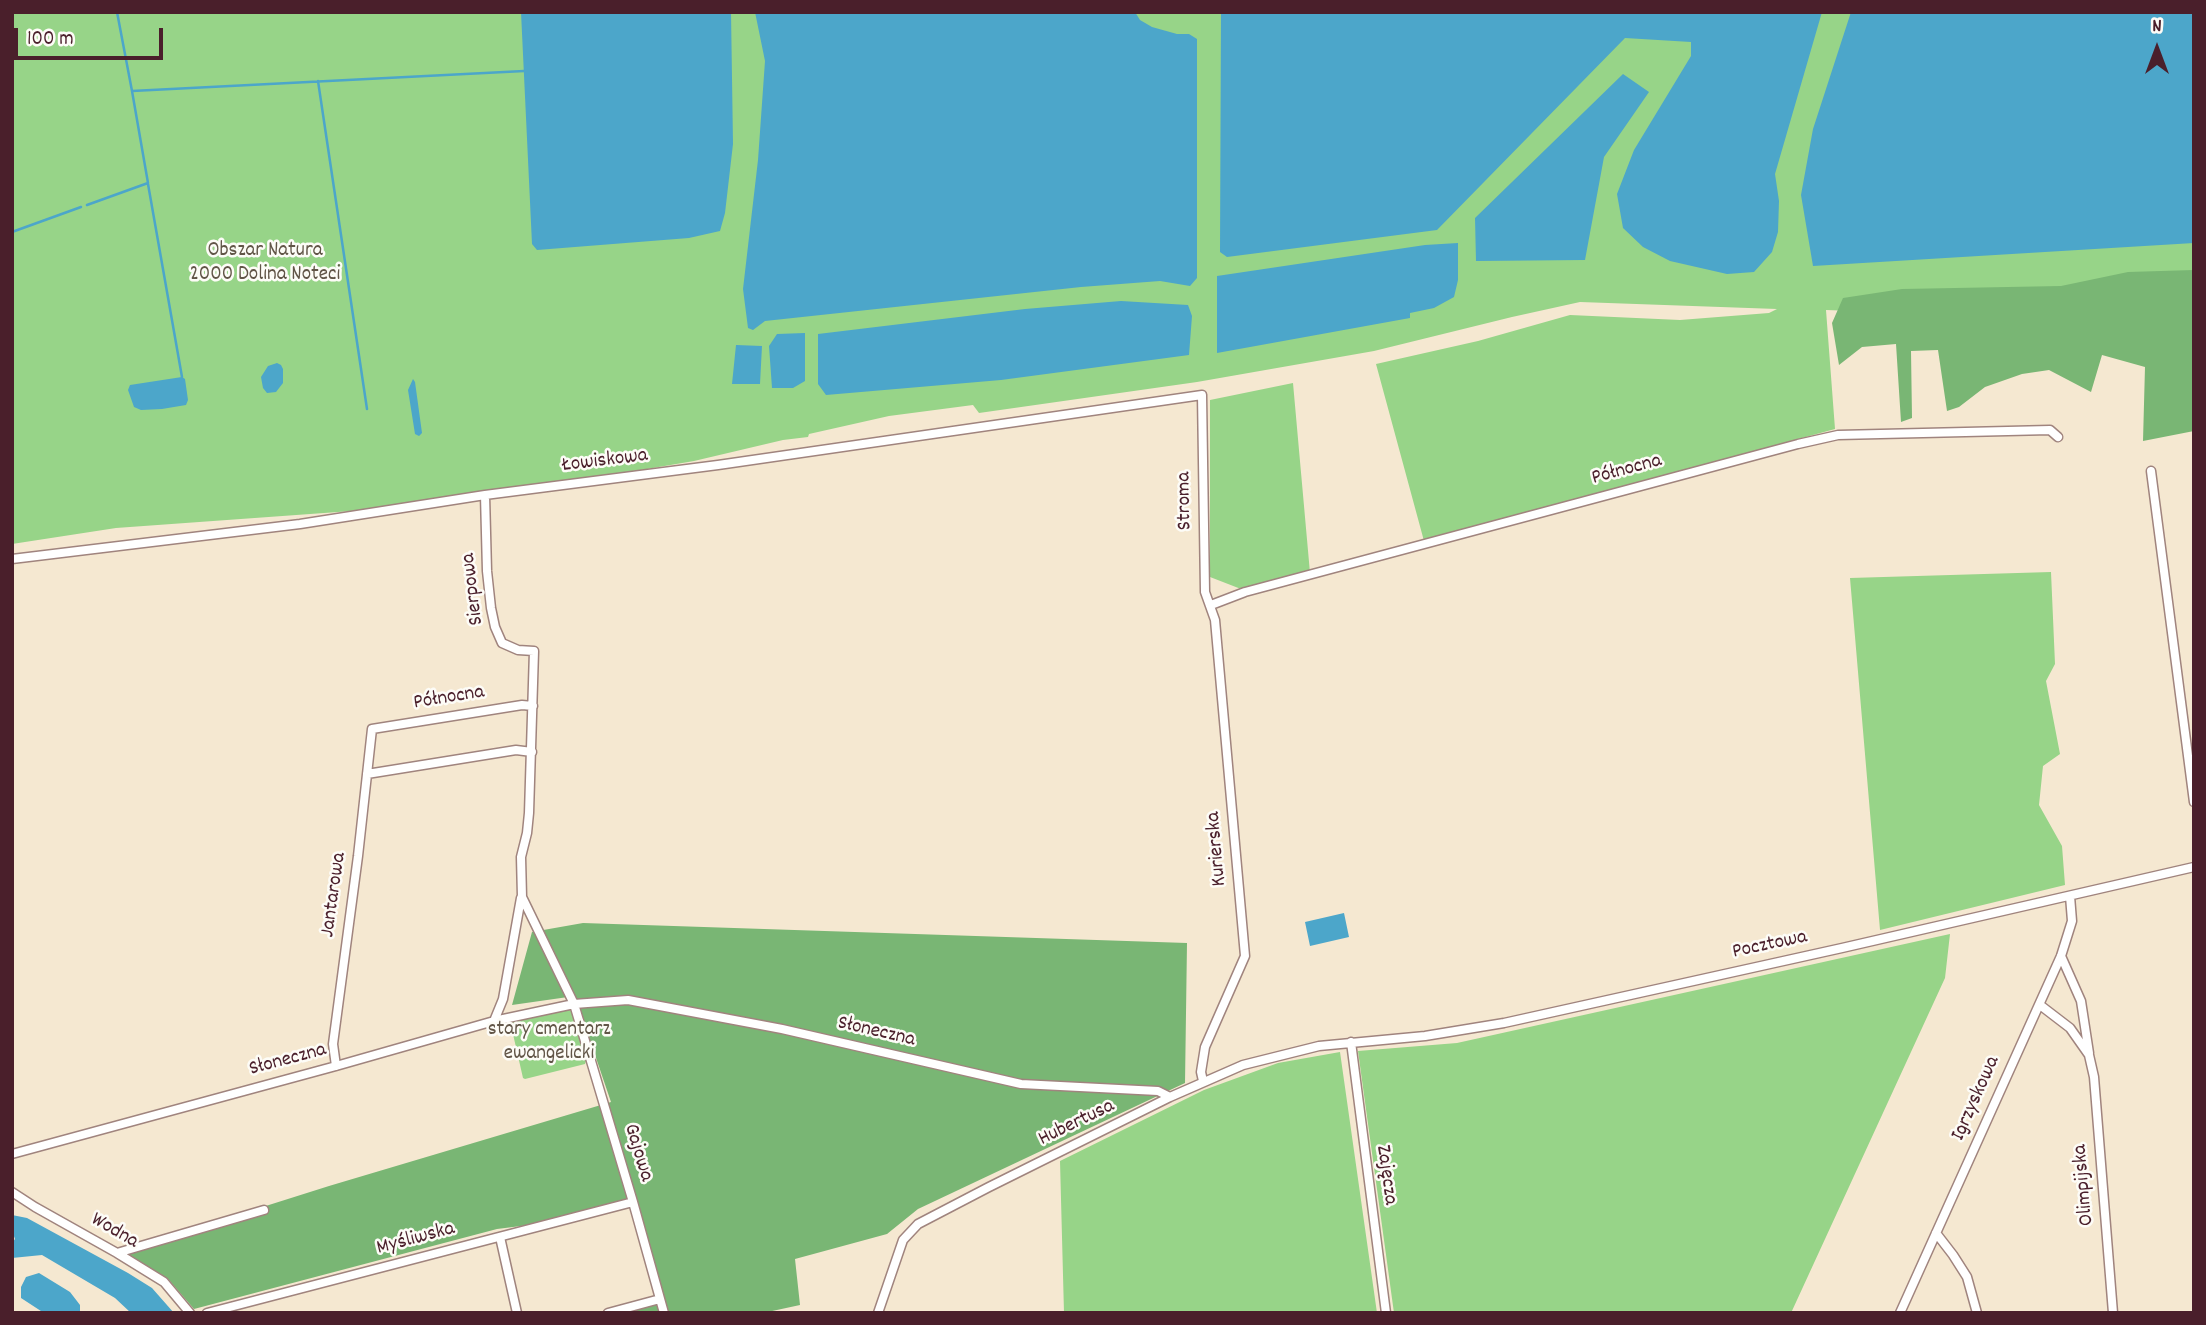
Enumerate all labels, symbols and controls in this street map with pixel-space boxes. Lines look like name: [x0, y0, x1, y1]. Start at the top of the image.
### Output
scale bar: [18, 14, 166, 58]
north arrow: [2122, 14, 2192, 84]
text: N: [2152, 14, 2162, 41]
text: 100 m: [27, 25, 74, 55]
park label: Obszar Natura 2000 Dolina Noteci: [190, 239, 340, 289]
street label: Łowiskowa: [561, 444, 649, 480]
street label: Północna: [1589, 450, 1665, 492]
street label: Stroma: [1173, 472, 1199, 530]
street label: Sierpowa: [457, 551, 491, 627]
street label: Północna: [412, 681, 486, 717]
street label: Kurierska: [1202, 811, 1234, 887]
street label: Jantarowa: [317, 851, 353, 939]
street label: Pocztowa: [1730, 926, 1810, 966]
street label: Słoneczna: [835, 1012, 917, 1054]
park label: stary cmentarz ewangelicki: [488, 1018, 610, 1068]
street label: Słoneczna: [247, 1039, 329, 1083]
street label: Igrzyskowa: [1947, 1053, 2007, 1145]
street label: Hubertusa: [1035, 1095, 1119, 1153]
street label: Gajowa: [616, 1121, 658, 1185]
street label: Zajęcza: [1368, 1143, 1402, 1207]
street label: Olimpijska: [2069, 1143, 2101, 1227]
street label: Wodna: [86, 1208, 142, 1256]
street label: Myśliwska: [374, 1218, 458, 1262]

